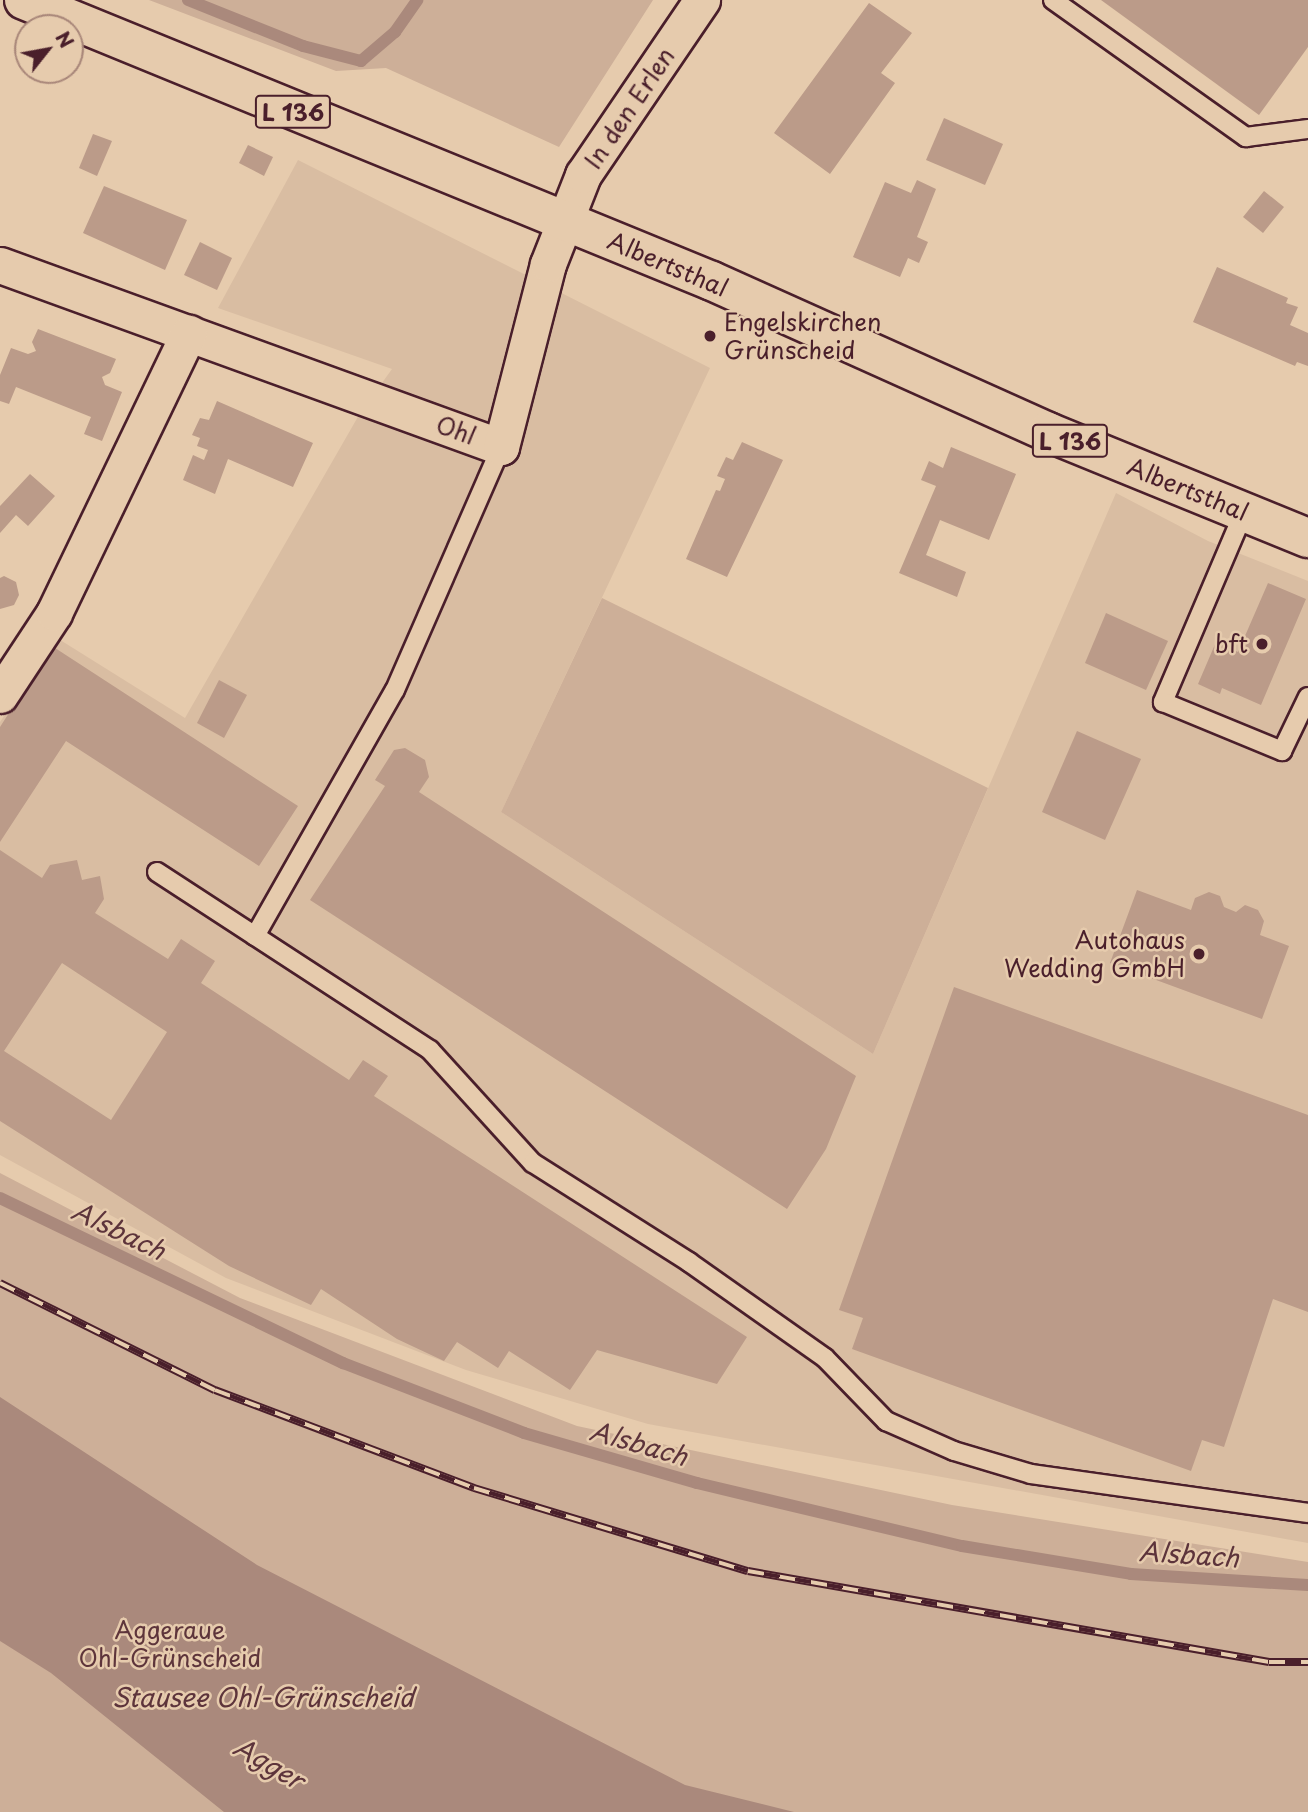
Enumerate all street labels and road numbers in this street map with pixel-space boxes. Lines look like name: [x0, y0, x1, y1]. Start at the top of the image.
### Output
street label: In den Erlen: [578, 42, 680, 174]
road number: L 136: [253, 92, 333, 132]
street label: Albertsthal: [604, 226, 732, 302]
street label: Ohl: [432, 410, 480, 450]
road number: L 136: [1030, 422, 1110, 461]
street label: Albertsthal: [1123, 452, 1253, 526]

